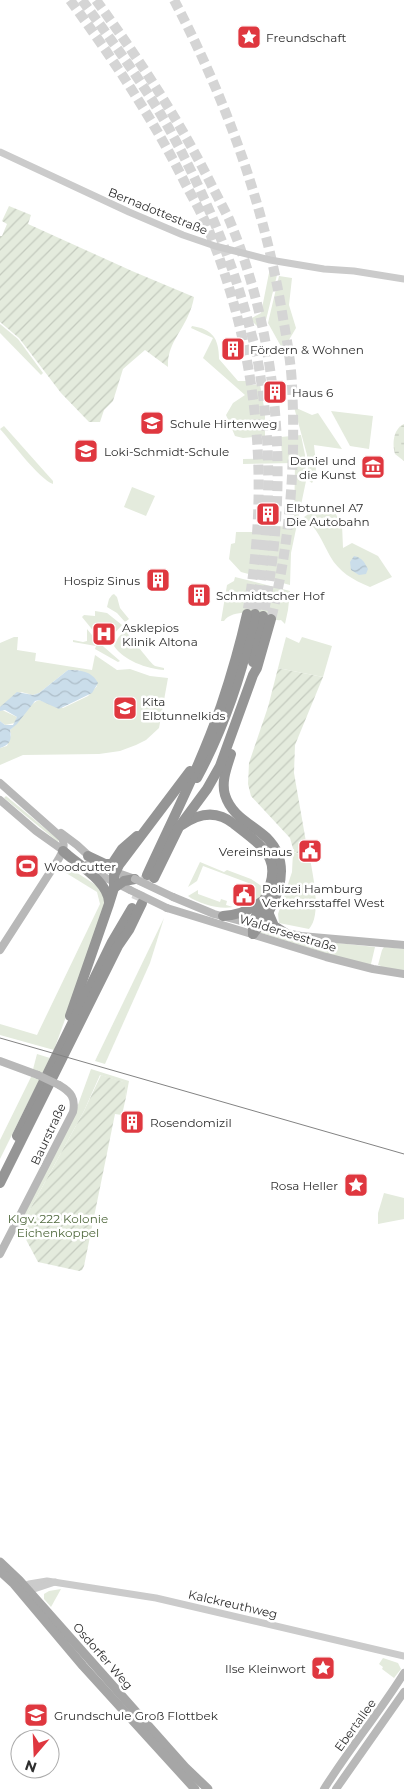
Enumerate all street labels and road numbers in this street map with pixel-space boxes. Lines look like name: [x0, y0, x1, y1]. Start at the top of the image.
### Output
street label: Bernadottestraße: [106, 184, 210, 238]
street label: Walderseestraße: [238, 911, 338, 955]
street label: Baurstraße: [27, 1101, 69, 1167]
street label: Kalckreuthweg: [187, 1586, 279, 1622]
street label: Osdorfer Weg: [70, 1619, 136, 1693]
street label: Ebertallee: [331, 1696, 379, 1754]

